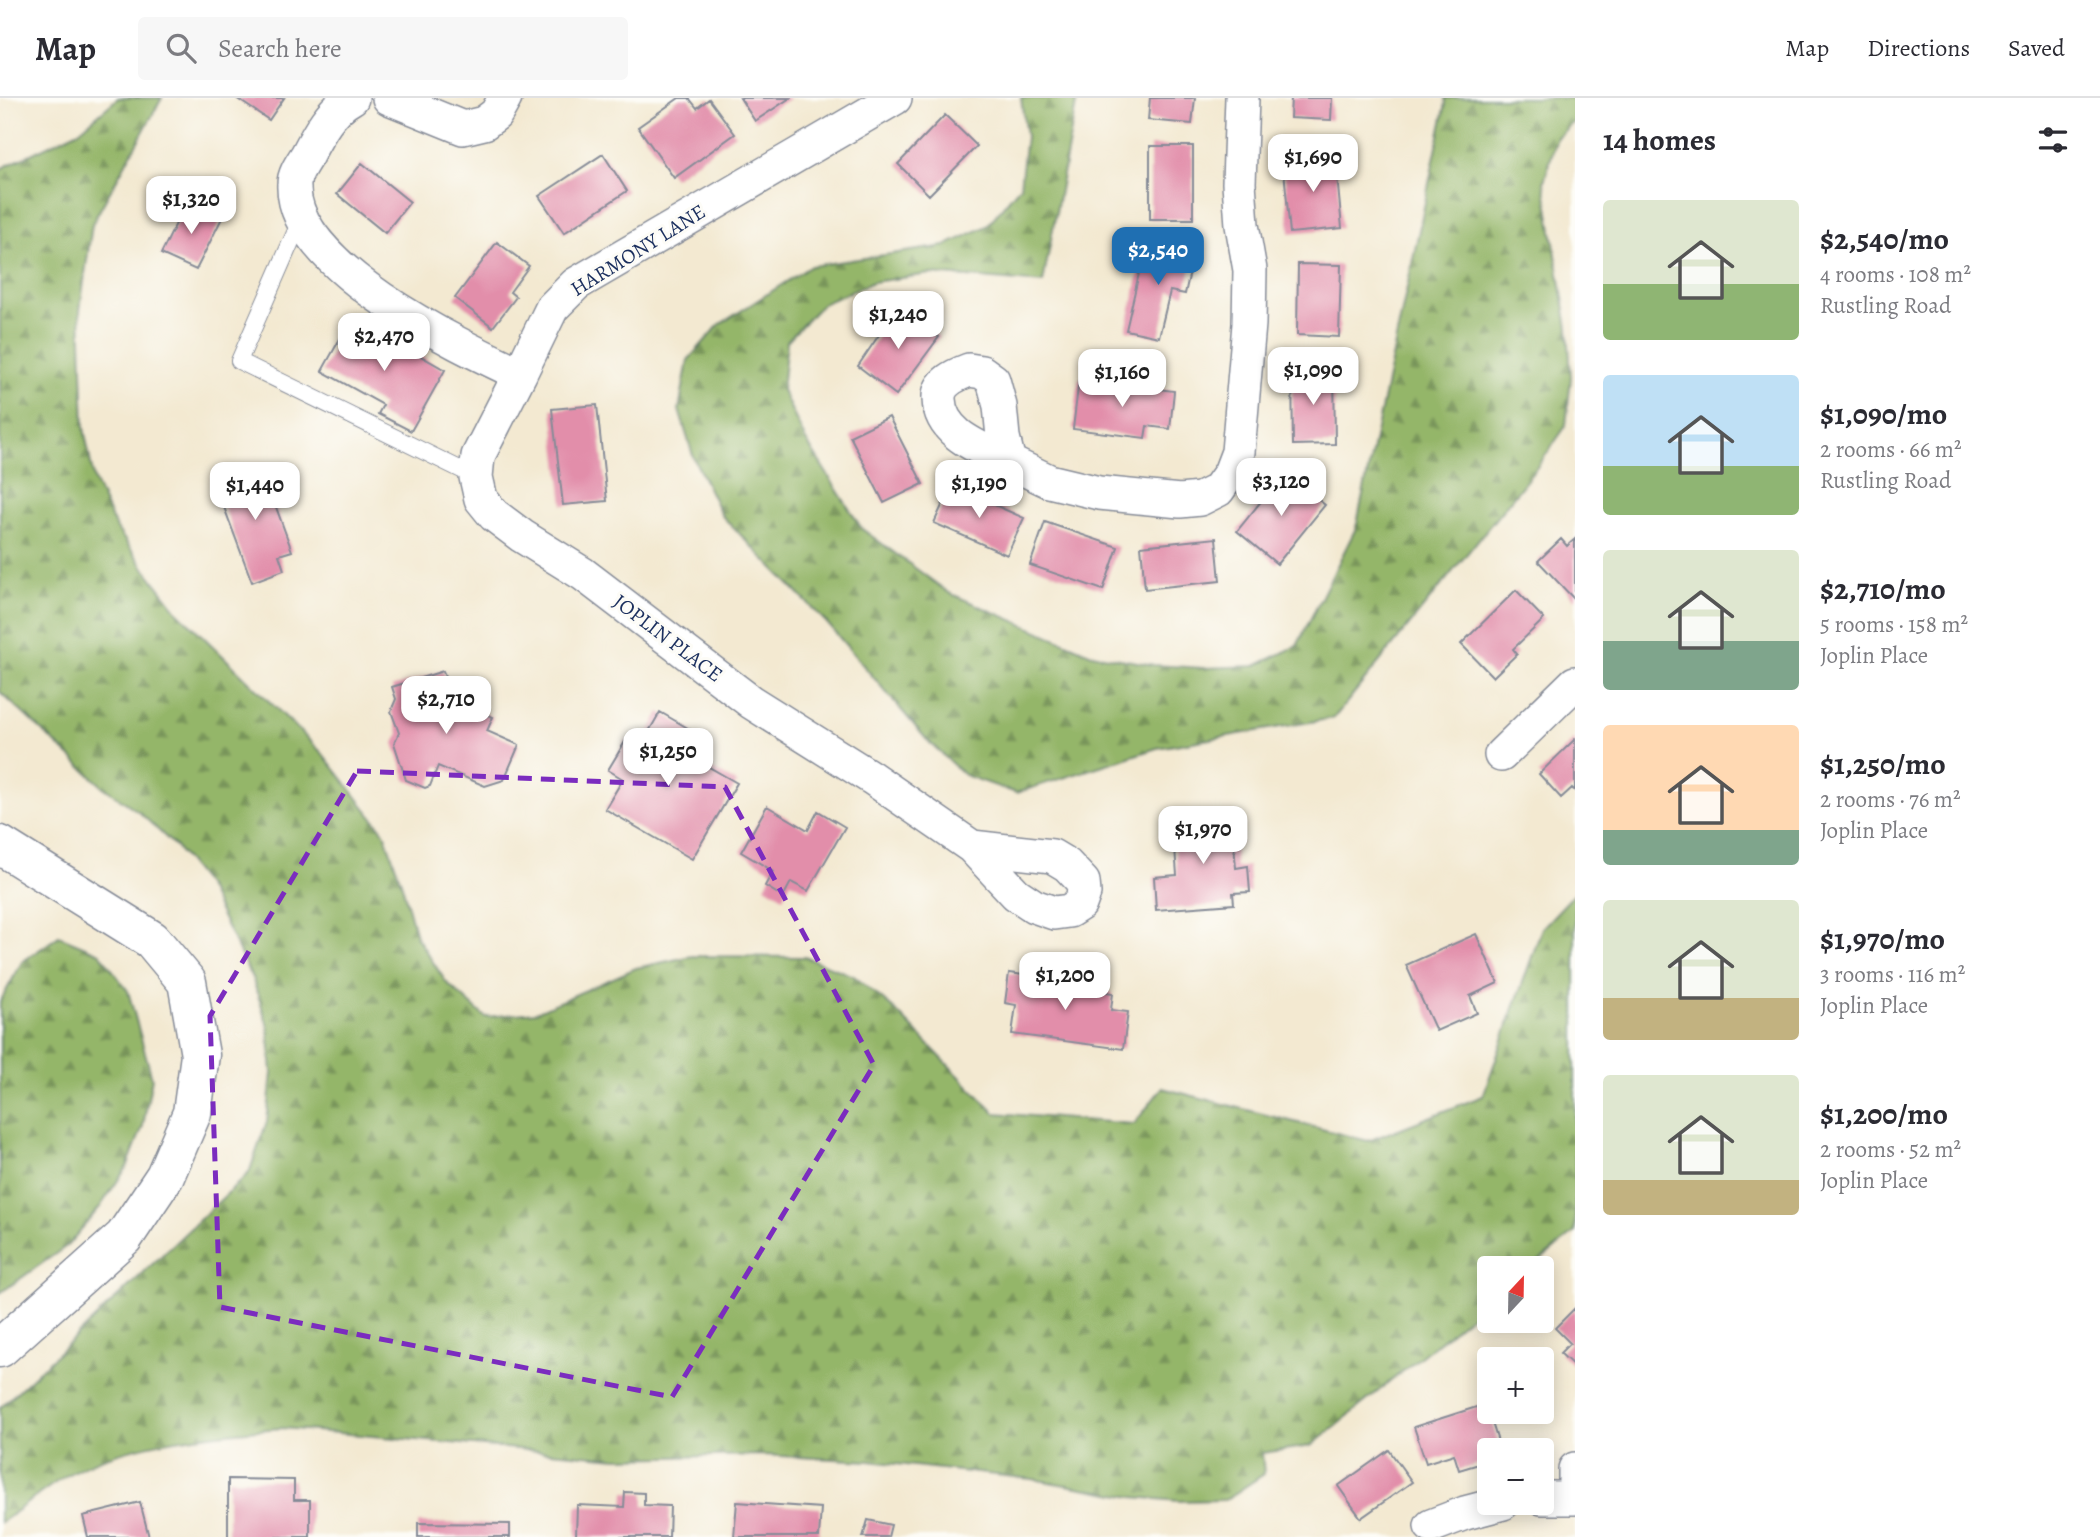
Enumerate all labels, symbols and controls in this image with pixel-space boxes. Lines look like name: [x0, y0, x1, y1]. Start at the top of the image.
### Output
search box: [138, 17, 628, 80]
text: Map: [35, 26, 96, 71]
icon: search: [162, 29, 200, 67]
text: Search here: [218, 31, 342, 66]
text: Map: [1785, 32, 1829, 64]
text: Directions: [1867, 32, 1970, 64]
text: Saved: [2008, 32, 2065, 64]
text: 14 homes: [1603, 120, 1716, 160]
icon: filters: [2034, 121, 2072, 159]
pin: $1,690: [1256, 134, 1370, 194]
text: $1,690: [1284, 141, 1342, 172]
pin: $1,320: [134, 176, 248, 236]
text: $1,320: [162, 183, 220, 214]
street label: HARMONY LANE: [565, 197, 711, 303]
text: $2,540/mo: [1820, 219, 1949, 259]
pin: $2,540: [1101, 228, 1215, 287]
icon: home: [1659, 228, 1743, 312]
text: $2,540: [1128, 234, 1188, 265]
text: 4 rooms · 108 m²: [1820, 259, 1971, 290]
text: Rustling Road: [1820, 290, 1951, 321]
pin: $1,240: [841, 292, 955, 351]
text: $1,240: [869, 298, 927, 329]
pin: $2,470: [327, 314, 441, 373]
text: $2,470: [354, 320, 414, 351]
pin: $1,090: [1256, 348, 1370, 407]
pin: $1,160: [1065, 350, 1179, 409]
text: $1,090: [1284, 354, 1342, 385]
text: $1,160: [1094, 356, 1150, 387]
text: $1,090/mo: [1820, 394, 1947, 434]
icon: home: [1659, 403, 1743, 487]
text: 2 rooms · 66 m²: [1820, 434, 1962, 465]
pin: $3,120: [1224, 458, 1338, 518]
pin: $1,190: [922, 460, 1036, 520]
pin: $1,440: [198, 462, 312, 522]
text: $3,120: [1252, 465, 1310, 496]
text: Rustling Road: [1820, 465, 1951, 496]
text: $1,190: [951, 467, 1007, 498]
text: $1,440: [226, 469, 284, 500]
text: $2,710/mo: [1820, 569, 1946, 609]
icon: home: [1659, 578, 1743, 662]
street label: JOPLIN PLACE: [608, 588, 728, 688]
text: 5 rooms · 158 m²: [1820, 609, 1968, 640]
text: Joplin Place: [1820, 640, 1928, 671]
pin: $2,710: [389, 676, 503, 736]
text: $2,710: [417, 683, 475, 714]
pin: $1,250: [611, 728, 725, 788]
text: $1,250: [639, 735, 697, 766]
text: $1,250/mo: [1820, 744, 1946, 784]
icon: home: [1659, 753, 1743, 837]
text: 2 rooms · 76 m²: [1820, 784, 1961, 815]
pin: $1,970: [1146, 806, 1260, 866]
text: $1,970: [1174, 813, 1232, 844]
text: Joplin Place: [1820, 815, 1928, 846]
text: $1,970/mo: [1820, 919, 1945, 959]
icon: home: [1659, 928, 1743, 1012]
pin: $1,200: [1008, 953, 1122, 1012]
text: $1,200: [1035, 959, 1095, 990]
text: 3 rooms · 116 m²: [1820, 959, 1965, 990]
text: Joplin Place: [1820, 990, 1928, 1021]
text: $1,200/mo: [1820, 1094, 1948, 1134]
icon: home: [1659, 1103, 1743, 1187]
text: 2 rooms · 52 m²: [1820, 1134, 1961, 1165]
text: Joplin Place: [1820, 1165, 1928, 1196]
north arrow: [1477, 1256, 1554, 1334]
map controls: [1477, 1256, 1554, 1515]
button: +: [1477, 1347, 1554, 1424]
button: −: [1477, 1438, 1554, 1515]

